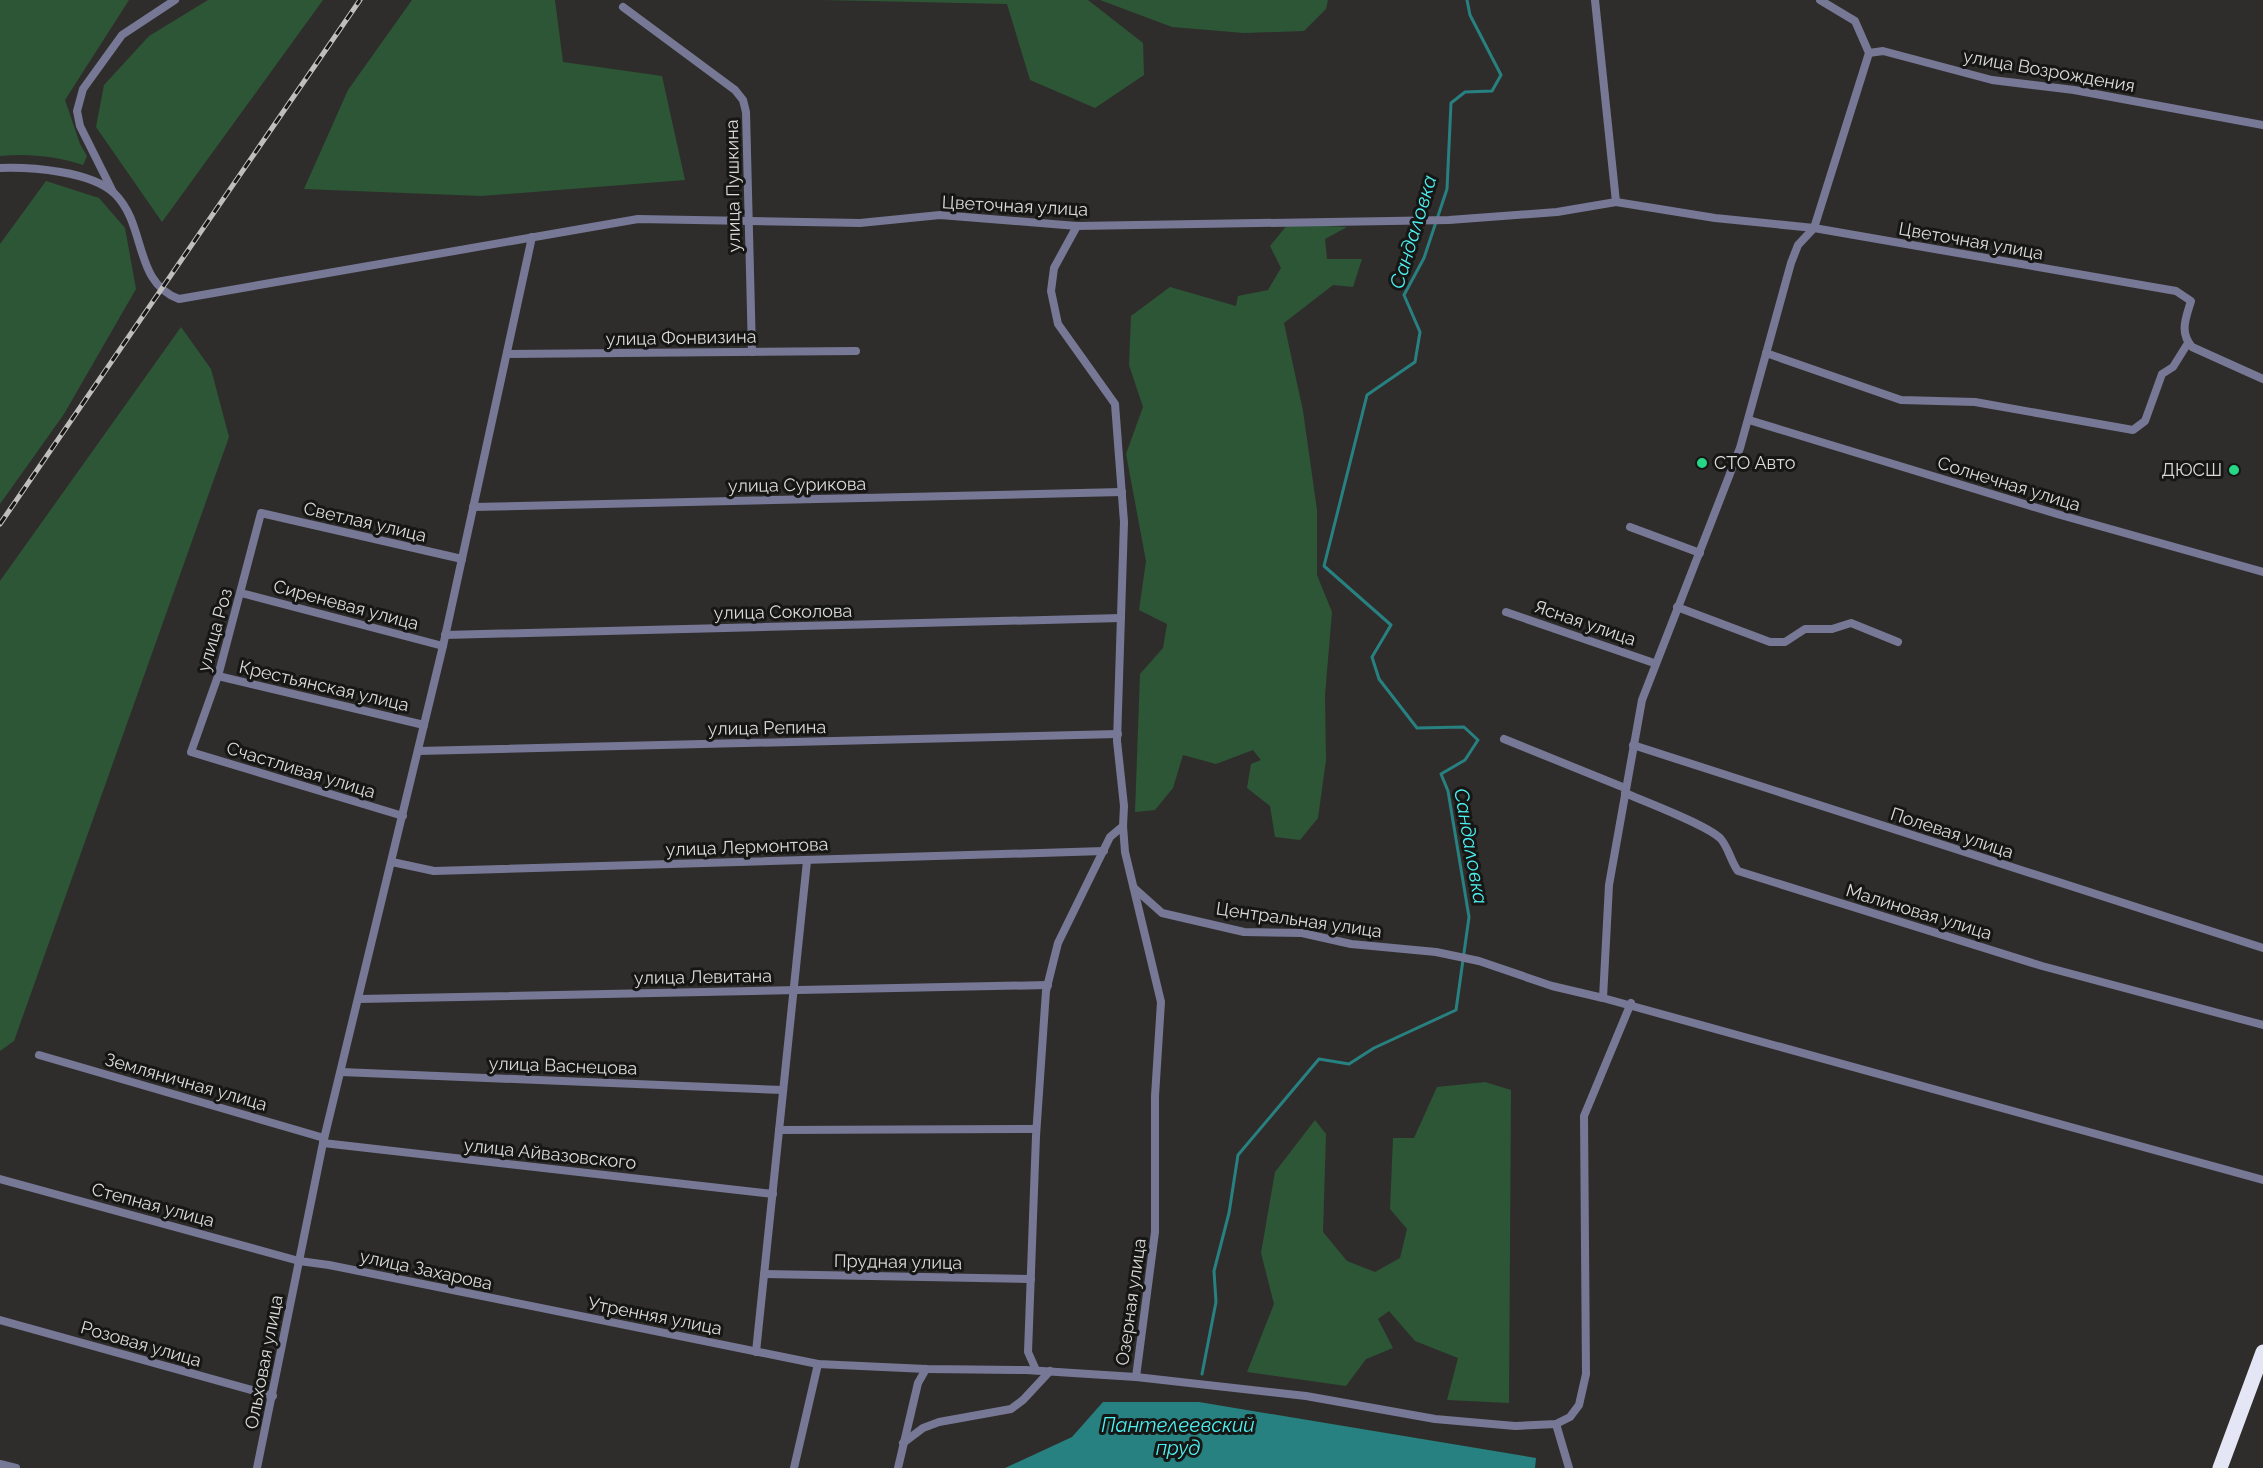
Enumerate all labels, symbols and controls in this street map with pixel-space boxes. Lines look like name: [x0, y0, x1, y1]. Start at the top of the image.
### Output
street label: улица Возрождения: [1962, 45, 2137, 96]
street label: улица Пушкина: [721, 119, 744, 253]
water label: Сандаловка: [1384, 172, 1442, 292]
street label: Цветочная улица: [941, 191, 1089, 220]
street label: Цветочная улица: [1897, 217, 2045, 264]
street label: улица Фонвизина: [605, 326, 757, 349]
place label: СТО Авто: [1714, 452, 1796, 473]
street label: Солнечная улица: [1935, 452, 2083, 515]
marker: СТО Авто: [1695, 456, 1709, 470]
place label: ДЮСШ: [2161, 459, 2222, 480]
marker: ДЮСШ: [2227, 463, 2241, 477]
street label: улица Сурикова: [728, 473, 866, 496]
street label: Светлая улица: [302, 497, 429, 546]
street label: Сиреневая улица: [271, 575, 421, 634]
street label: улица Роз: [193, 586, 236, 674]
street label: Ясная улица: [1532, 595, 1639, 650]
street label: улица Соколова: [714, 600, 852, 623]
street label: Крестьянская улица: [237, 656, 411, 715]
street label: улица Репина: [708, 716, 826, 739]
street label: Счастливая улица: [224, 737, 378, 802]
water label: Сандаловка: [1449, 786, 1493, 906]
street label: Полевая улица: [1888, 803, 2016, 862]
street label: улица Лермонтова: [665, 833, 829, 860]
street label: Малиновая улица: [1844, 879, 1995, 944]
street label: Центральная улица: [1215, 897, 1383, 942]
street label: улица Левитана: [634, 965, 772, 988]
street label: Земляничная улица: [103, 1048, 270, 1115]
street label: улица Васнецова: [488, 1052, 638, 1079]
street label: улица Айвазовского: [463, 1134, 638, 1173]
street label: Степная улица: [89, 1178, 217, 1231]
street label: Озерная улица: [1111, 1237, 1150, 1367]
street label: улица Захарова: [358, 1245, 494, 1294]
street label: Прудная улица: [834, 1250, 962, 1273]
street label: Утренняя улица: [586, 1292, 724, 1339]
street label: Ольховая улица: [240, 1293, 287, 1431]
street label: Розовая улица: [78, 1316, 204, 1371]
water label: Пантелеевский пруд: [1101, 1413, 1255, 1460]

